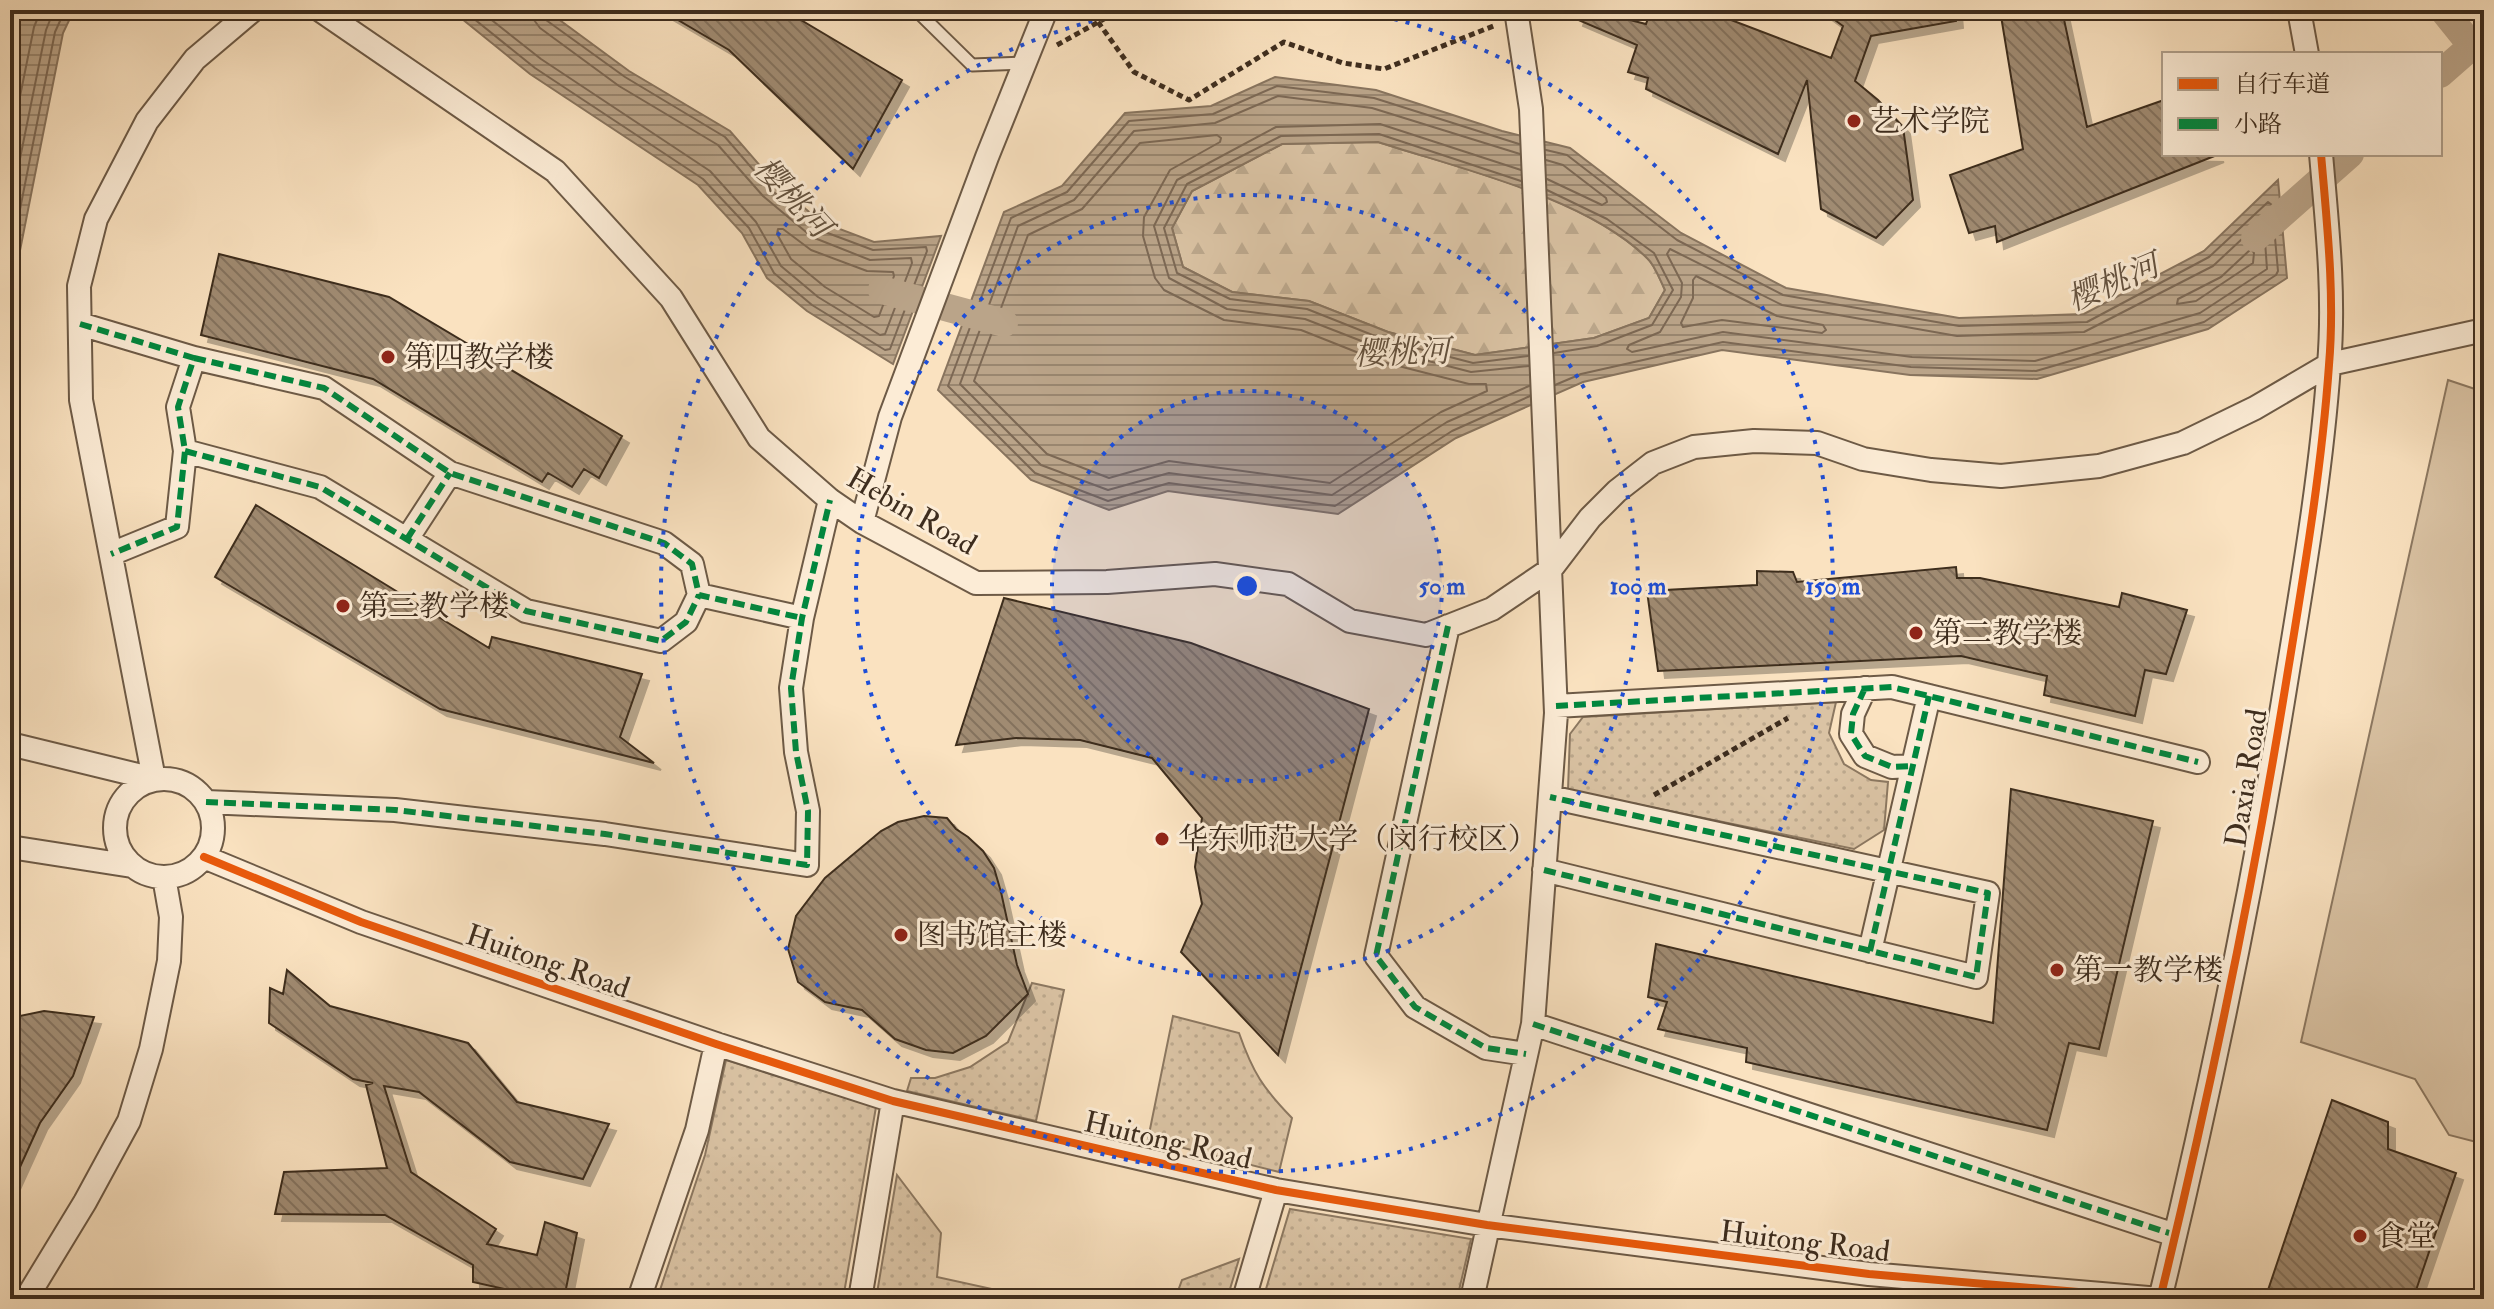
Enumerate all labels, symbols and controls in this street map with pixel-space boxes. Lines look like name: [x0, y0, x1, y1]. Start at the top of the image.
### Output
legend: [2162, 52, 2442, 156]
text: 自行车道: [2234, 69, 2330, 100]
place label: 艺术学院: [1870, 103, 1990, 140]
text: 小路: [2234, 109, 2282, 140]
marker: 艺术学院: [1845, 112, 1863, 130]
water label: 樱桃河: [745, 149, 843, 250]
water label: 樱桃河: [2061, 244, 2170, 320]
water label: 樱桃河: [1353, 331, 1456, 375]
place label: 第四教学楼: [404, 339, 554, 376]
marker: 第四教学楼: [379, 348, 397, 366]
street label: Hebin Road: [840, 459, 984, 564]
text: 50 m: [1419, 571, 1466, 602]
text: 100 m: [1610, 571, 1667, 602]
text: 150 m: [1806, 571, 1861, 602]
centre of rings: [1233, 572, 1261, 600]
place label: 第三教学楼: [359, 588, 509, 625]
marker: 第三教学楼: [334, 597, 352, 615]
place label: 第二教学楼: [1932, 615, 2082, 652]
marker: 第二教学楼: [1907, 624, 1925, 642]
street label: Daxia Road: [2217, 706, 2276, 850]
place label: 华东师范大学（闵行校区）: [1178, 821, 1538, 858]
marker: 华东师范大学（闵行校区）: [1153, 830, 1171, 848]
street label: Huitong Road: [461, 916, 635, 1007]
place label: 图书馆主楼: [917, 917, 1067, 954]
marker: 图书馆主楼: [892, 926, 910, 944]
place label: 第一教学楼: [2073, 952, 2223, 989]
marker: 第一教学楼: [2048, 961, 2066, 979]
street label: Huitong Road: [1080, 1103, 1256, 1178]
street label: Huitong Road: [1718, 1213, 1892, 1270]
place label: 食堂: [2376, 1218, 2436, 1255]
marker: 食堂: [2351, 1227, 2369, 1245]

